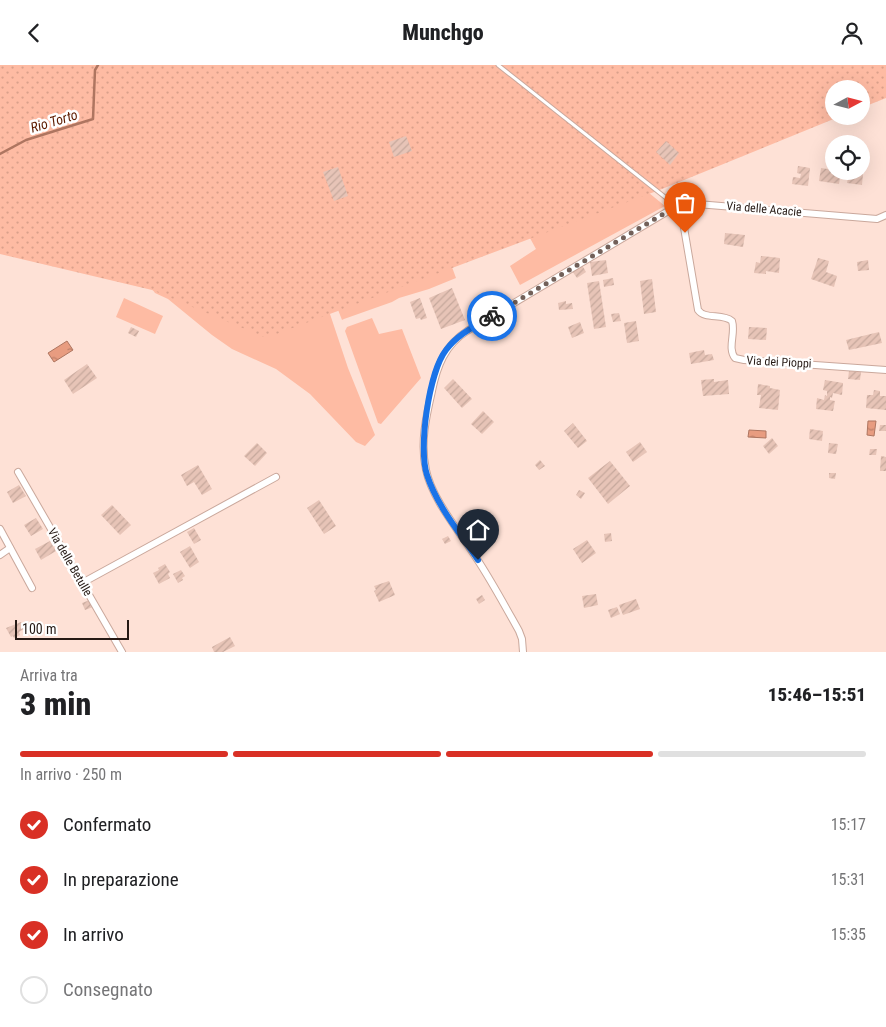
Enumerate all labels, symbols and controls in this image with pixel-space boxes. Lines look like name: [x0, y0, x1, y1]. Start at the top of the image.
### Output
icon: back: [20, 19, 48, 47]
icon: person: [838, 19, 866, 47]
text: Munchgo: [402, 20, 484, 45]
north arrow: [825, 80, 870, 125]
map controls: [825, 80, 870, 180]
water label: Rio Torto: [29, 106, 80, 136]
button: locate: [825, 135, 870, 180]
pin: [664, 182, 706, 233]
icon: bag: [671, 189, 699, 217]
street label: Via delle Acacie: [726, 199, 803, 219]
courier: [467, 291, 517, 341]
icon: bike: [478, 302, 506, 330]
street label: Via dei Pioppi: [746, 353, 812, 371]
pin: [457, 509, 499, 560]
icon: home: [464, 516, 492, 544]
street label: Via delle Betulle: [45, 526, 95, 599]
scale bar: [15, 617, 129, 640]
text: 100 m: [22, 621, 57, 637]
text: Arriva tra: [20, 666, 78, 685]
text: 15:46–15:51: [768, 683, 866, 706]
text: 3 min: [20, 685, 91, 723]
text: In arrivo · 250 m: [20, 765, 122, 784]
icon: check: [20, 811, 48, 839]
text: Confermato: [63, 813, 151, 836]
text: 15:17: [831, 815, 866, 834]
icon: check: [20, 866, 48, 894]
text: In preparazione: [63, 868, 179, 891]
text: 15:31: [831, 870, 866, 889]
icon: check: [20, 921, 48, 949]
text: In arrivo: [63, 923, 124, 946]
text: 15:35: [831, 925, 866, 944]
text: Consegnato: [63, 978, 153, 1001]

